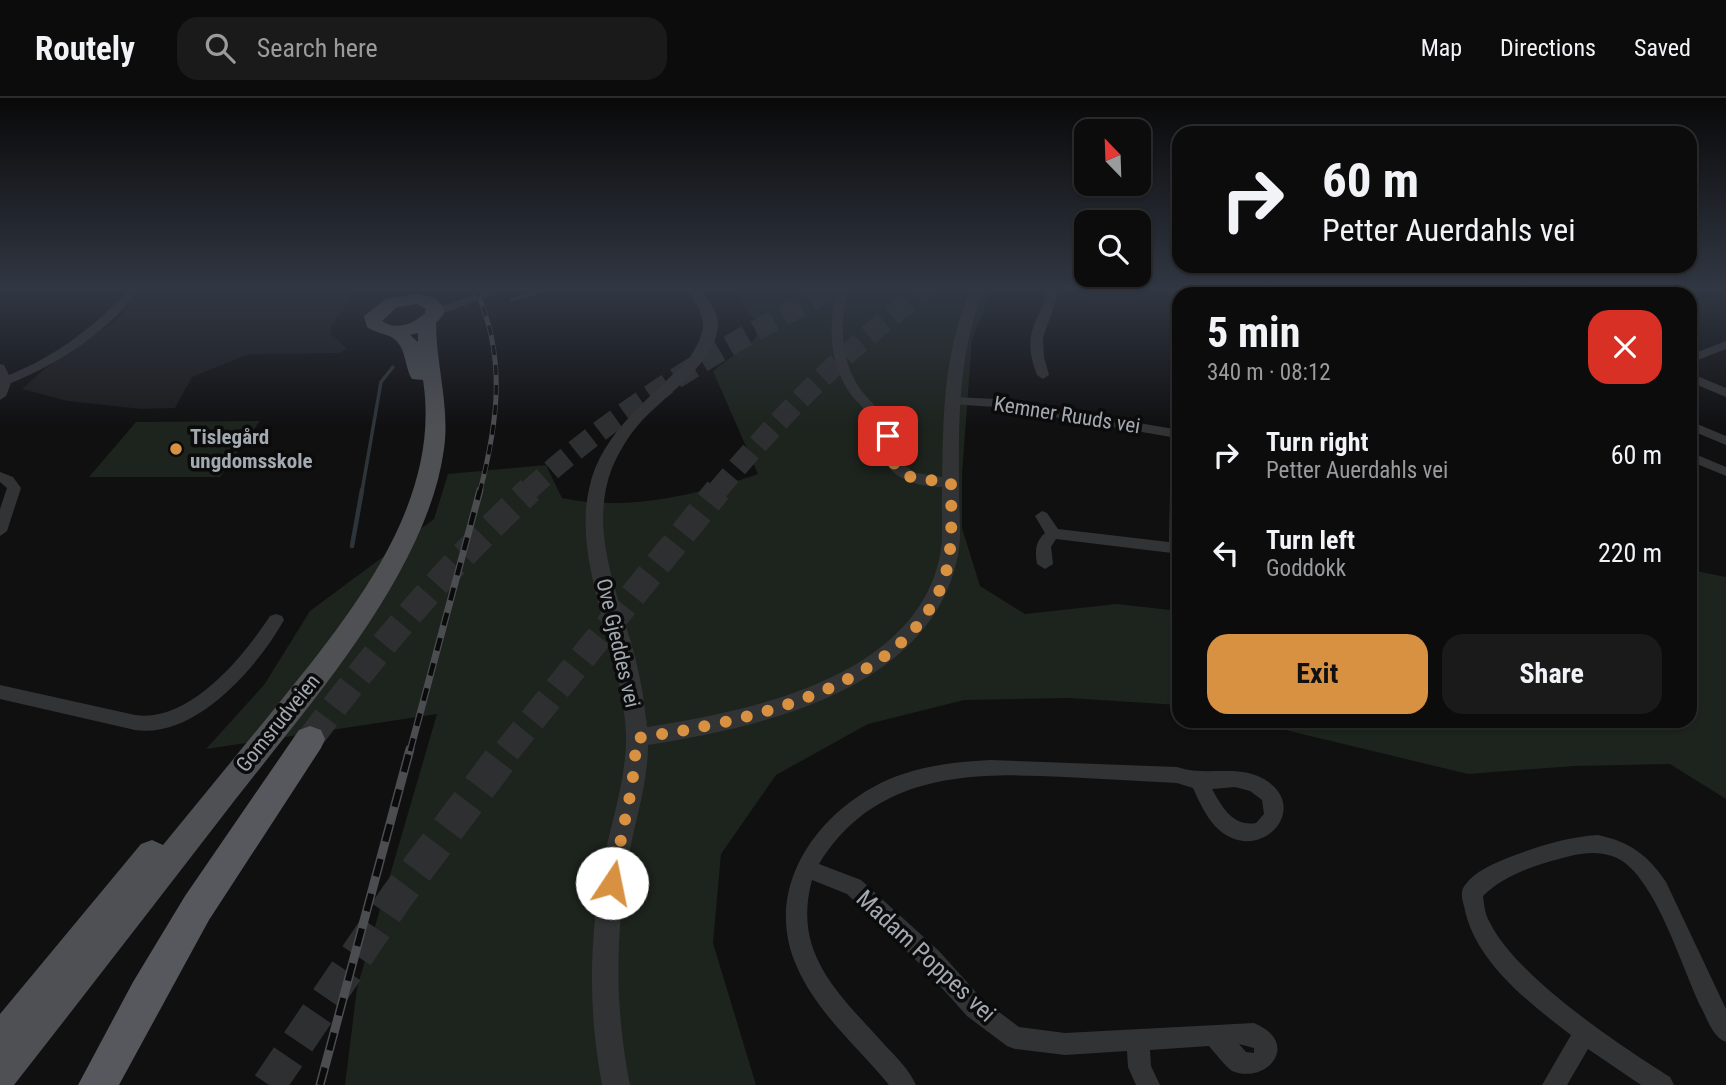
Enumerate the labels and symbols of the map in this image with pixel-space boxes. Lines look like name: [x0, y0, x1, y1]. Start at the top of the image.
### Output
north arrow: [1074, 119, 1152, 196]
street label: Kemner Ruuds vei: [992, 392, 1142, 438]
pin: [858, 406, 918, 466]
place label: Tislegård ungdomsskole: [190, 425, 313, 473]
marker: Tislegård ungdomsskole: [168, 441, 184, 457]
street label: Ove Gjeddes vei: [591, 576, 645, 710]
street label: Gomsrudveien: [231, 669, 325, 777]
position arrow: [575, 846, 649, 920]
street label: Madam Poppes vei: [851, 884, 1001, 1028]

